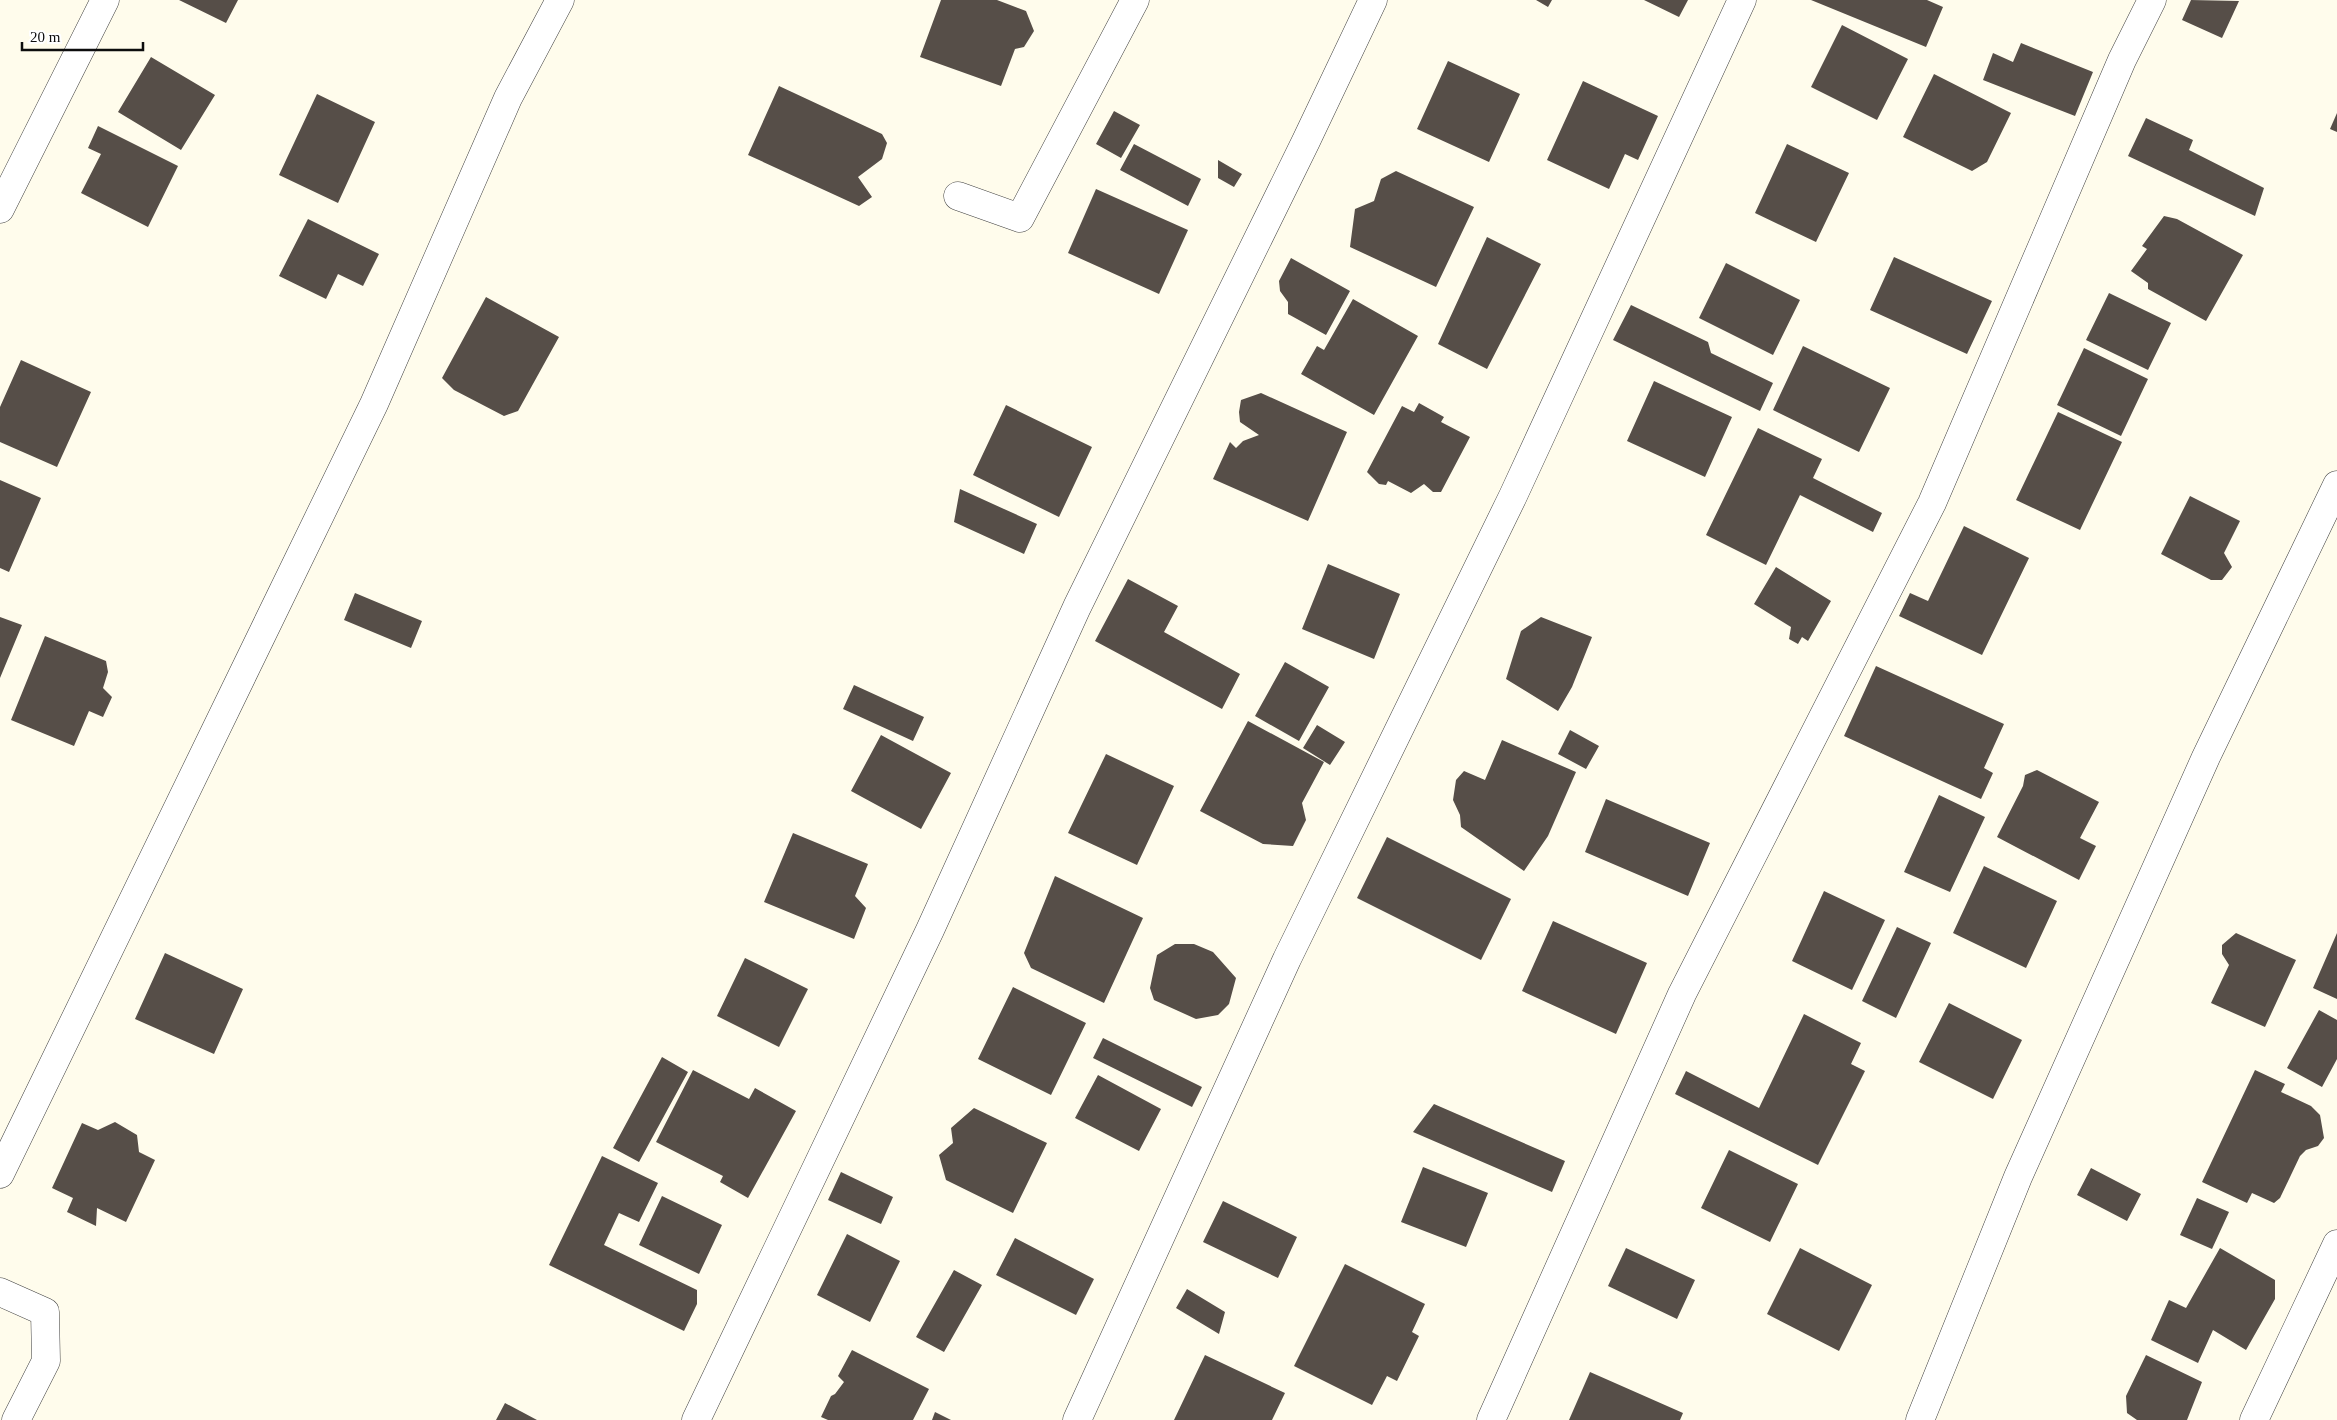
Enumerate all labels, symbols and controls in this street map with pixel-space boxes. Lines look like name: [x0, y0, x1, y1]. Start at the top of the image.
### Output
scale bar: [22, 20, 144, 52]
text: 20 m: [30, 29, 61, 45]

